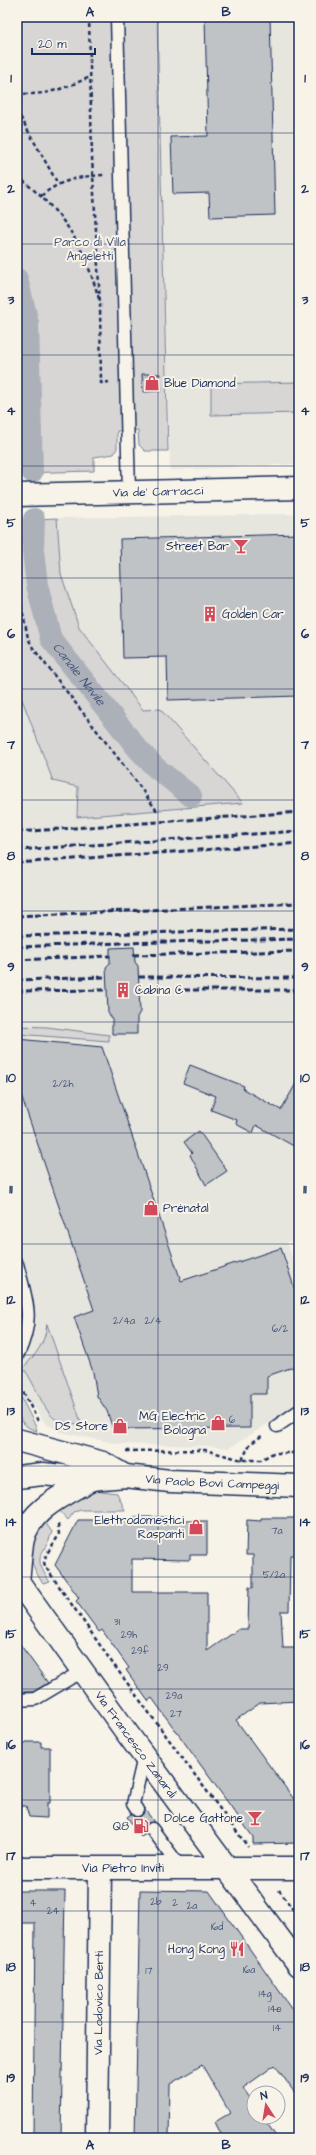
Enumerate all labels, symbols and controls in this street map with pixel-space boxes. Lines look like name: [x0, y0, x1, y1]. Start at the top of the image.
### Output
text: A: [86, 3, 95, 21]
text: B: [221, 3, 231, 21]
scale bar: [32, 30, 95, 56]
text: 20 m: [38, 36, 67, 53]
text: 1: [10, 69, 12, 87]
text: 1: [304, 69, 306, 87]
text: 2: [6, 180, 15, 198]
text: 2: [300, 180, 309, 198]
park label: Parco di Villa Angeletti: [54, 234, 126, 266]
text: 3: [7, 291, 15, 309]
text: 3: [301, 291, 309, 309]
shop icon: Blue Diamond: [143, 374, 161, 392]
place label: Blue Diamond: [164, 375, 236, 392]
text: 4: [7, 402, 16, 420]
text: 4: [301, 402, 310, 420]
street label: Via de' Carracci: [112, 482, 204, 501]
text: 5: [6, 514, 16, 532]
text: 5: [300, 514, 310, 532]
bar icon: Street Bar: [232, 537, 250, 555]
place label: Street Bar: [166, 538, 229, 555]
building icon: Golden Car: [201, 605, 219, 623]
place label: Golden Car: [222, 606, 284, 623]
text: 6: [7, 625, 16, 643]
text: 6: [301, 625, 310, 643]
water label: Canale Navile: [48, 639, 110, 710]
text: 7: [6, 736, 16, 754]
text: 7: [300, 736, 310, 754]
text: 8: [7, 847, 16, 865]
text: 8: [301, 847, 310, 865]
text: 9: [7, 958, 15, 976]
text: 9: [301, 958, 309, 976]
building icon: Cabina C: [114, 981, 132, 999]
place label: Cabina C: [135, 982, 184, 999]
text: 10: [6, 1069, 17, 1087]
text: 10: [300, 1069, 311, 1087]
house number: 2/2h: [53, 1077, 74, 1091]
text: 11: [9, 1180, 13, 1198]
text: 11: [303, 1180, 307, 1198]
shop icon: Prénatal: [142, 1199, 160, 1217]
place label: Prénatal: [163, 1200, 209, 1217]
text: 12: [6, 1291, 16, 1309]
text: 12: [300, 1291, 310, 1309]
house number: 2/4a: [113, 1314, 135, 1328]
house number: 2/4: [144, 1314, 162, 1328]
house number: 6/2: [272, 1322, 289, 1336]
text: 13: [7, 1402, 16, 1420]
text: 13: [301, 1402, 310, 1420]
place label: MG Electric Bologna: [139, 1408, 206, 1440]
house number: 6: [229, 1413, 236, 1427]
shop icon: MG Electric Bologna: [209, 1414, 227, 1432]
shop icon: DS Store: [111, 1417, 129, 1435]
place label: DS Store: [55, 1418, 108, 1435]
street label: Via Paolo Bovi Campeggi: [144, 1470, 279, 1495]
place label: Elettrodomestici Raspanti: [95, 1512, 184, 1543]
text: 14: [6, 1513, 16, 1531]
text: 14: [300, 1513, 310, 1531]
shop icon: Elettrodomestici Raspanti: [187, 1518, 205, 1536]
house number: 7a: [271, 1524, 283, 1538]
house number: 5/2a: [263, 1568, 285, 1582]
house number: 31: [114, 1615, 121, 1629]
text: 15: [6, 1625, 17, 1643]
text: 15: [300, 1625, 311, 1643]
house number: 29h: [121, 1628, 137, 1642]
house number: 29f: [131, 1644, 149, 1658]
house number: 29: [157, 1661, 169, 1675]
street label: Via Francesco Zanardi: [91, 1688, 181, 1802]
house number: 29a: [166, 1689, 182, 1703]
house number: 27: [170, 1707, 182, 1721]
text: 16: [6, 1736, 17, 1754]
text: 16: [300, 1736, 311, 1754]
bar icon: Dolce Gattone: [246, 1809, 264, 1827]
place label: Dolce Gattone: [164, 1810, 244, 1827]
fuel station icon: Q8: [132, 1817, 150, 1835]
place label: Q8: [113, 1818, 129, 1835]
text: 17: [6, 1847, 17, 1865]
text: 17: [300, 1847, 311, 1865]
street label: Via Pietro Inviti: [82, 1860, 164, 1877]
house number: 2b: [150, 1895, 162, 1909]
house number: 4: [30, 1896, 37, 1910]
house number: 2: [172, 1896, 178, 1910]
house number: 2a: [187, 1899, 197, 1913]
house number: 24: [47, 1904, 59, 1918]
house number: 16d: [211, 1920, 223, 1934]
restaurant icon: Hong Kong: [228, 1940, 246, 1958]
place label: Hong Kong: [168, 1941, 225, 1959]
street label: Via Lodovico Berti: [89, 1951, 108, 2055]
text: 18: [6, 1958, 17, 1976]
text: 18: [300, 1958, 311, 1976]
house number: 16a: [243, 1963, 255, 1977]
house number: 17: [145, 1964, 153, 1978]
house number: 14g: [258, 1987, 272, 2002]
house number: 14e: [268, 2002, 282, 2016]
house number: 14: [273, 2021, 281, 2035]
text: 19: [6, 2069, 16, 2087]
text: 19: [300, 2069, 310, 2087]
north arrow: [246, 2085, 286, 2125]
text: N: [259, 2088, 269, 2104]
text: A: [86, 2136, 95, 2154]
text: B: [221, 2136, 231, 2154]

